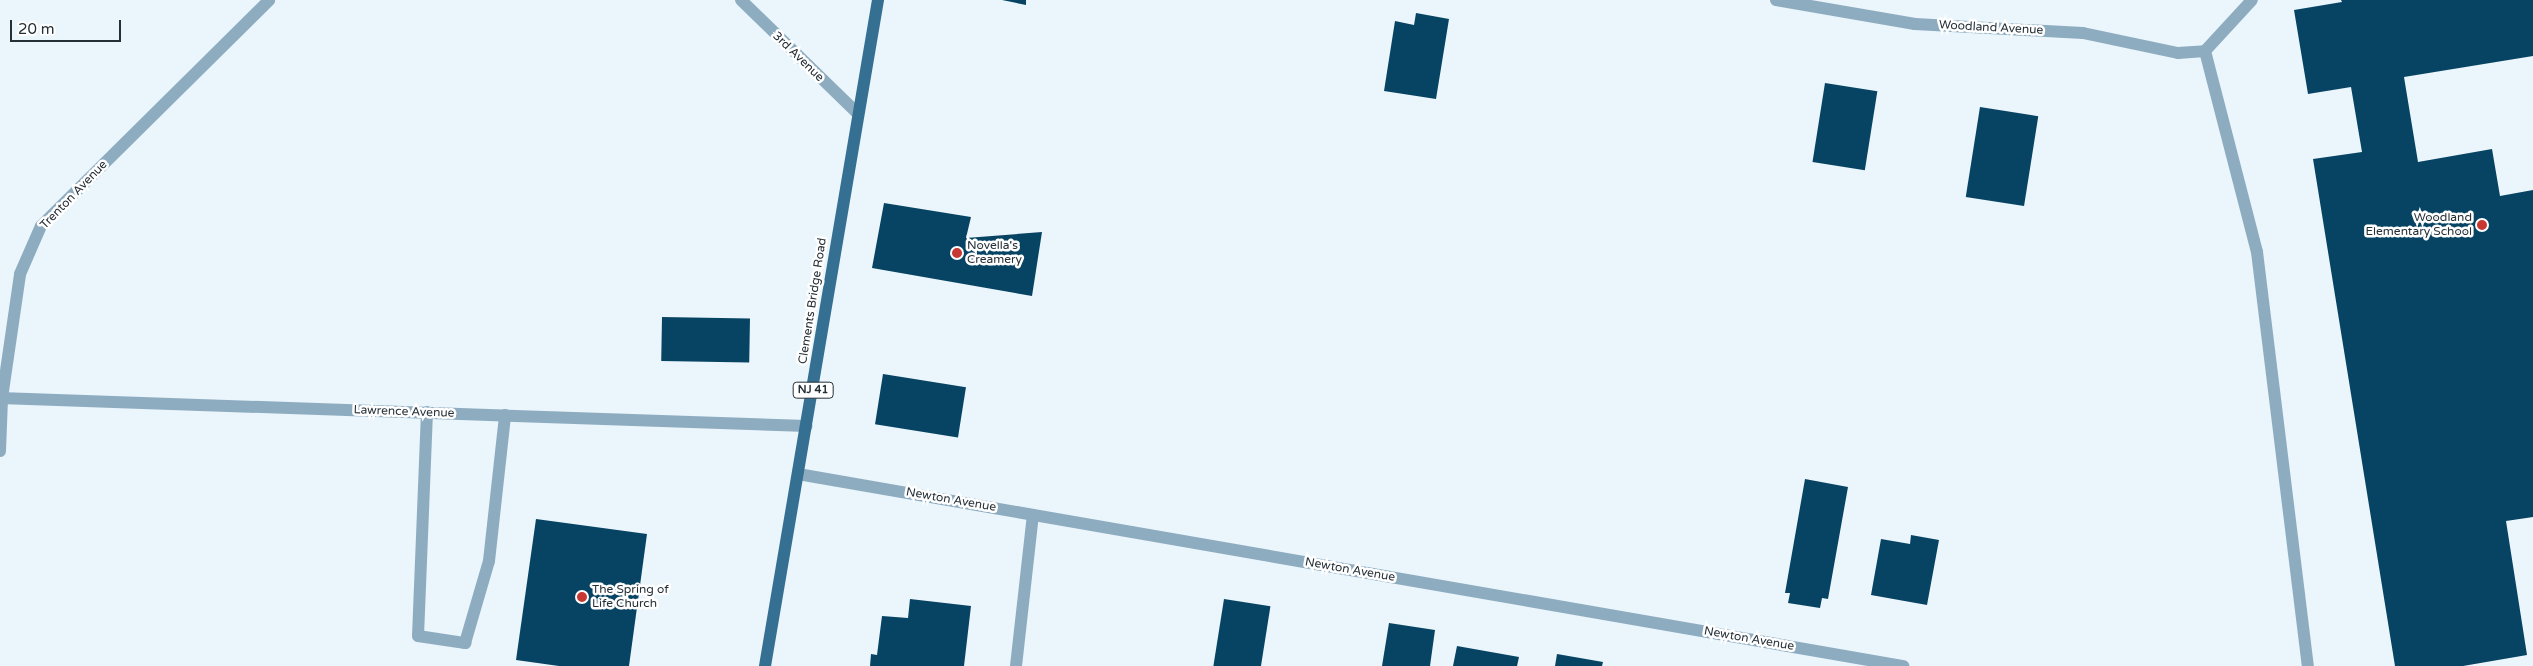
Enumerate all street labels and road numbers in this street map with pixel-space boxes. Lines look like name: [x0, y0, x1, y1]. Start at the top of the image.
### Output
street label: Woodland Avenue: [1938, 18, 2044, 38]
street label: 3rd Avenue: [769, 29, 827, 85]
street label: Trenton Avenue: [38, 158, 110, 232]
street label: Clements Bridge Road: [796, 237, 830, 365]
road number: NJ 41: [792, 382, 834, 398]
street label: Lawrence Avenue: [353, 403, 455, 421]
street label: Newton Avenue: [905, 485, 997, 515]
street label: Newton Avenue: [1304, 555, 1396, 585]
street label: Newton Avenue: [1703, 624, 1795, 654]

